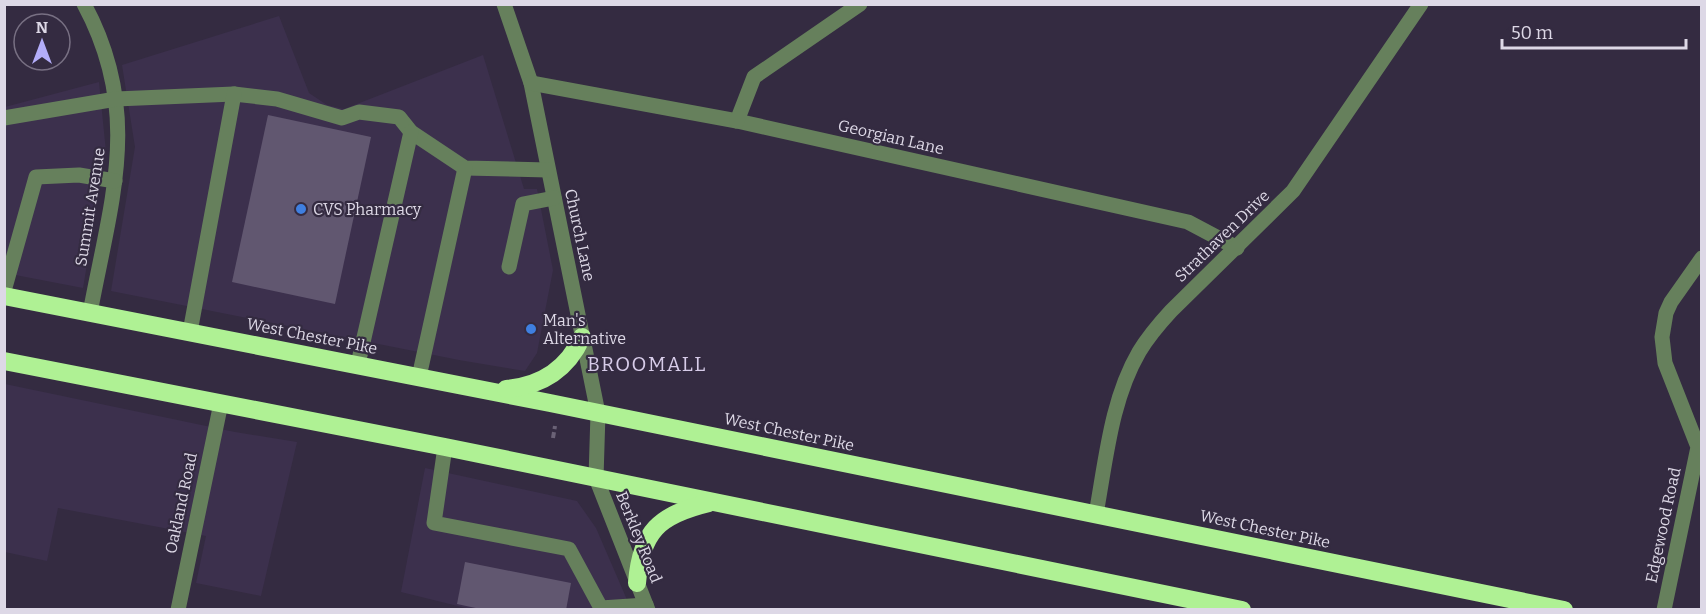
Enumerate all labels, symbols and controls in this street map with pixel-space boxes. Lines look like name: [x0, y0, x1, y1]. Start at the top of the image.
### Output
north arrow: [12, 12, 72, 72]
scale bar: [1502, 12, 1686, 50]
text: N: [36, 18, 48, 37]
text: 50 m: [1511, 22, 1553, 44]
street label: Georgian Lane: [836, 116, 946, 158]
street label: Summit Avenue: [71, 146, 109, 268]
street label: Strathaven Drive: [1171, 186, 1273, 286]
street label: Church Lane: [561, 187, 599, 283]
place label: CVS Pharmacy: [313, 200, 422, 219]
marker: CVS Pharmacy: [294, 202, 308, 216]
place label: Man's Alternative: [543, 311, 626, 348]
street label: West Chester Pike: [245, 314, 379, 358]
marker: Man's Alternative: [524, 322, 538, 336]
district label: BROOMALL: [587, 352, 707, 376]
street label: West Chester Pike: [722, 409, 856, 455]
street label: Oakland Road: [161, 450, 201, 555]
street label: Edgewood Road: [1641, 465, 1685, 584]
street label: Berkley Road: [612, 489, 666, 586]
street label: West Chester Pike: [1198, 506, 1332, 552]

